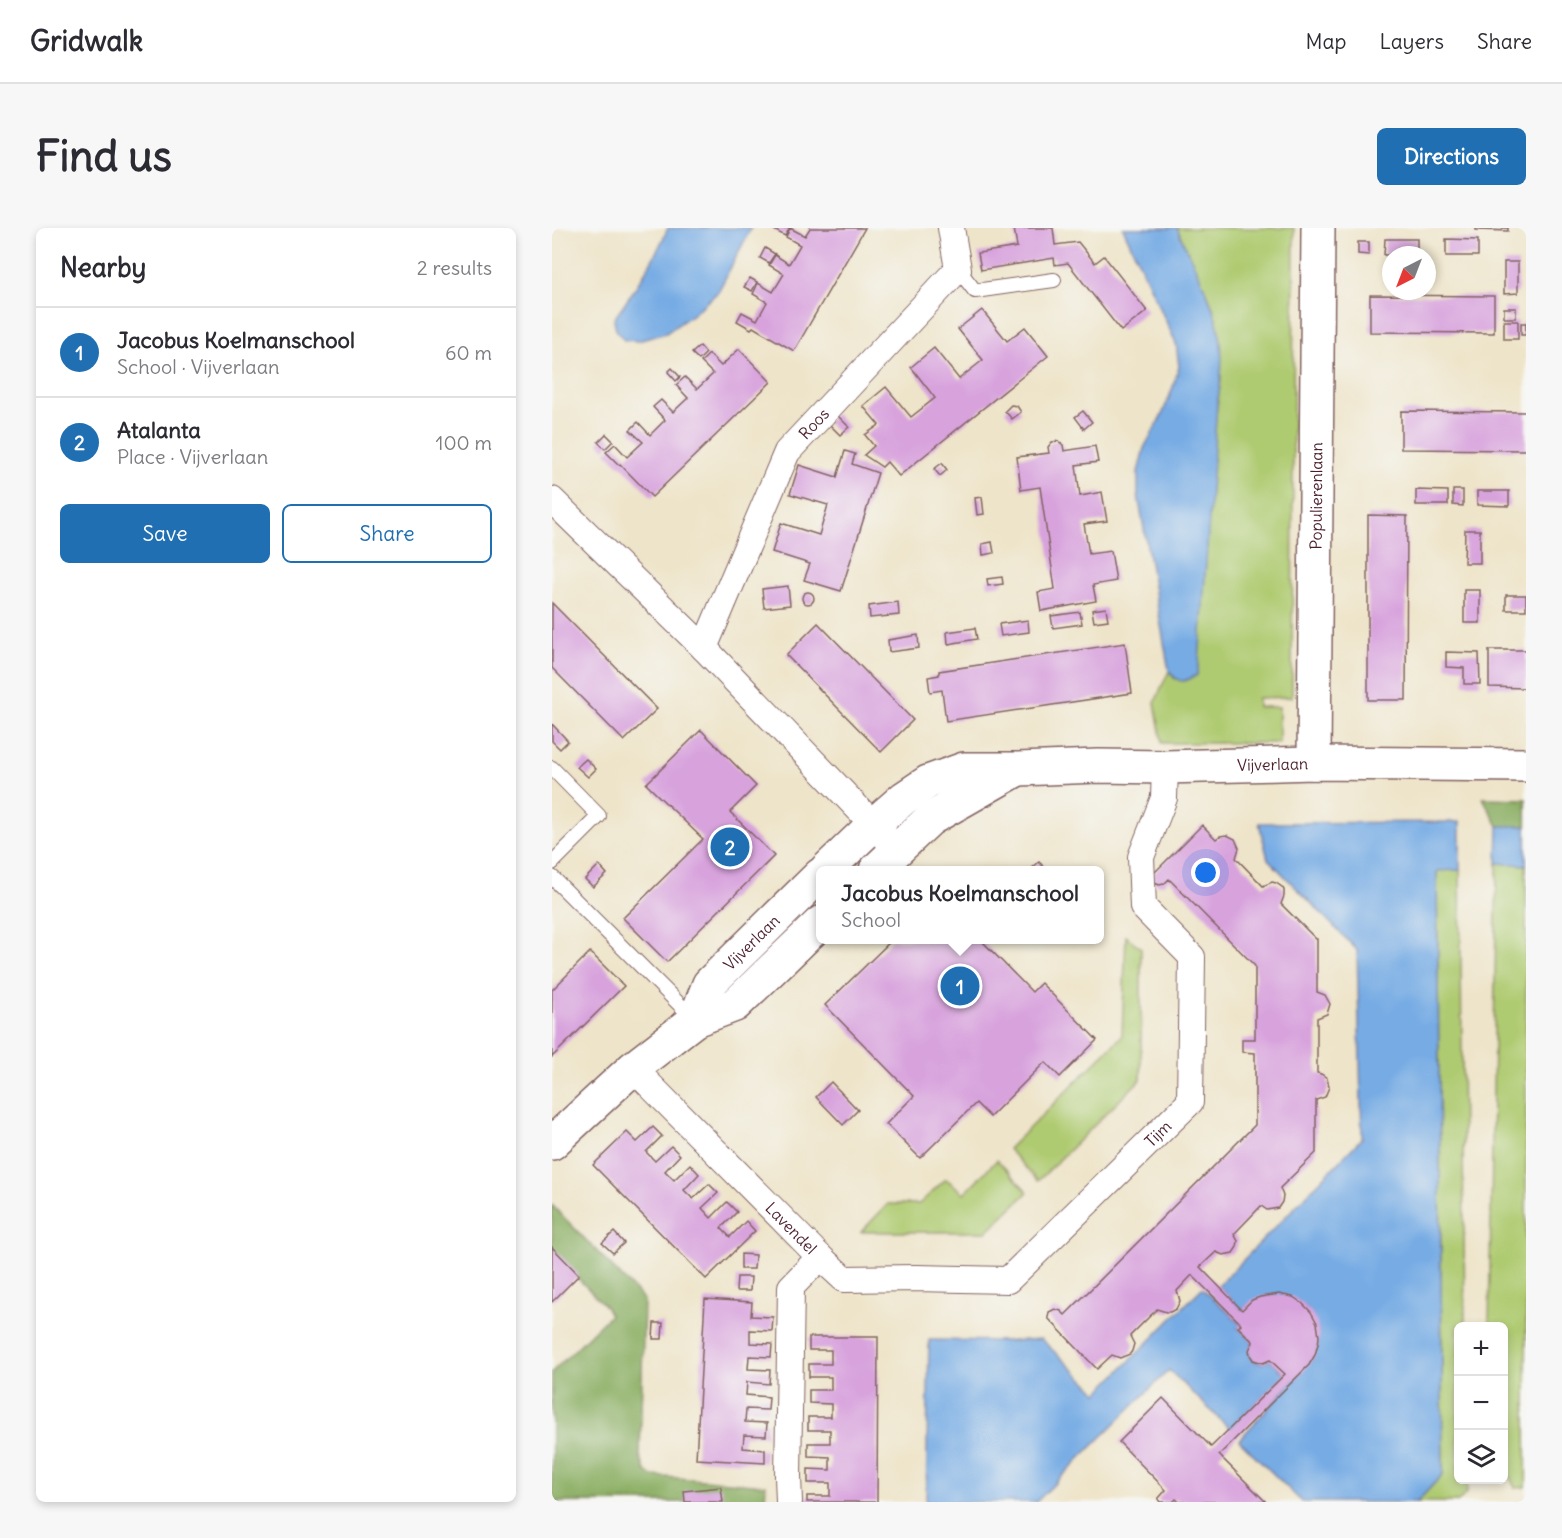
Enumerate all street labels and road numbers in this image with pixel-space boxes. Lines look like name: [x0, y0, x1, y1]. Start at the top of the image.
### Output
street label: Roos: [794, 404, 833, 443]
street label: Populierenlaan: [1306, 442, 1326, 550]
street label: Vijverlaan: [1237, 753, 1308, 775]
street label: Vijverlaan: [719, 910, 784, 974]
street label: Tijm: [1140, 1116, 1175, 1151]
street label: Lavendel: [761, 1198, 821, 1258]

